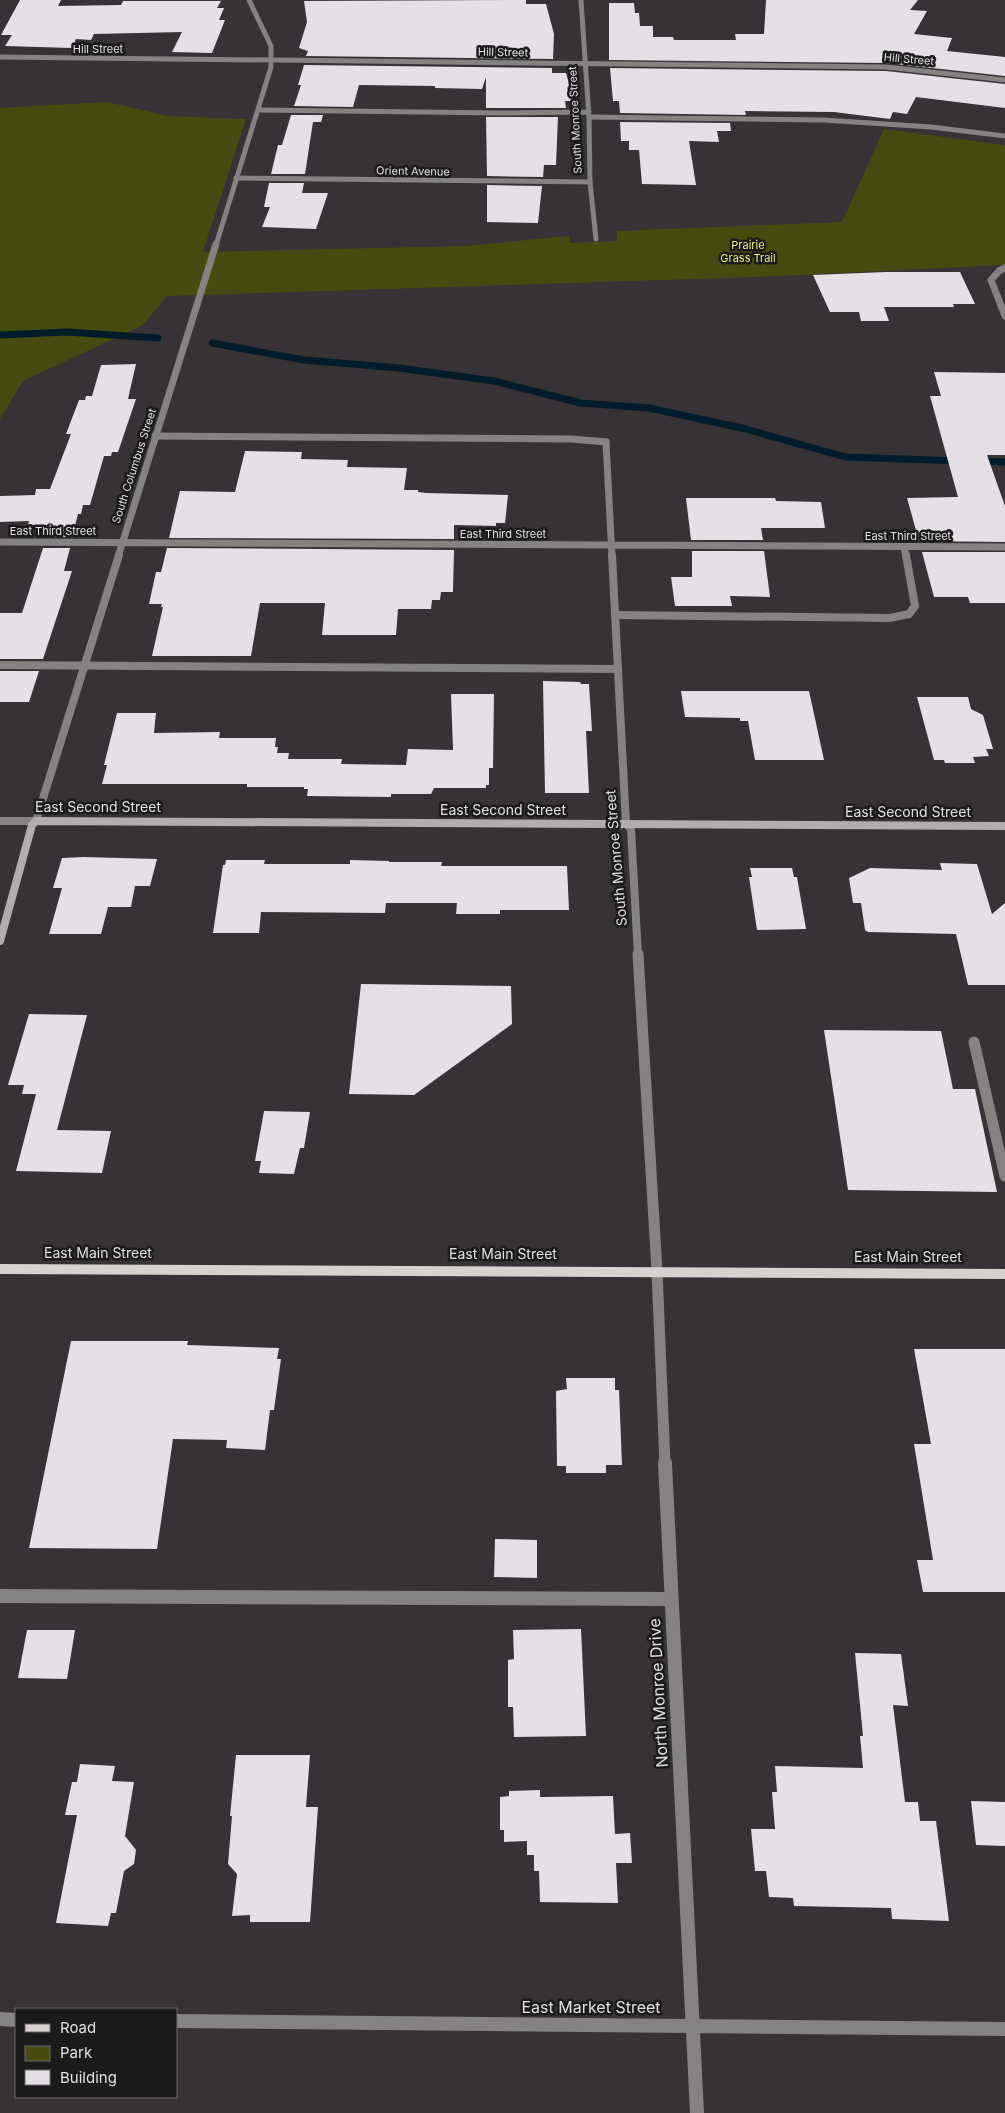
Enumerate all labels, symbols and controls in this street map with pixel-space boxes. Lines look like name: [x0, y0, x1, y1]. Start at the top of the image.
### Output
street label: Hill Street: [73, 42, 124, 56]
street label: Hill Street: [478, 45, 529, 59]
street label: Hill Street: [883, 50, 935, 68]
street label: South Monroe Street: [565, 66, 585, 174]
street label: Orient Avenue: [376, 163, 450, 179]
park label: Prairie Grass Trail: [720, 238, 776, 265]
street label: South Columbus Street: [109, 406, 159, 525]
street label: East Third Street: [10, 524, 97, 538]
street label: East Third Street: [460, 527, 547, 541]
street label: East Third Street: [865, 529, 952, 543]
street label: South Monroe Street: [601, 789, 630, 927]
street label: East Second Street: [35, 798, 161, 815]
street label: East Second Street: [440, 801, 566, 818]
street label: East Second Street: [845, 803, 971, 820]
street label: East Main Street: [44, 1244, 152, 1261]
street label: East Main Street: [449, 1245, 557, 1262]
street label: East Main Street: [854, 1248, 962, 1265]
street label: North Monroe Drive: [644, 1618, 672, 1768]
street label: East Market Street: [521, 1997, 661, 2017]
legend: [15, 2008, 178, 2098]
text: Road: [60, 2018, 96, 2037]
text: Park: [60, 2043, 93, 2062]
text: Building: [60, 2068, 117, 2087]

